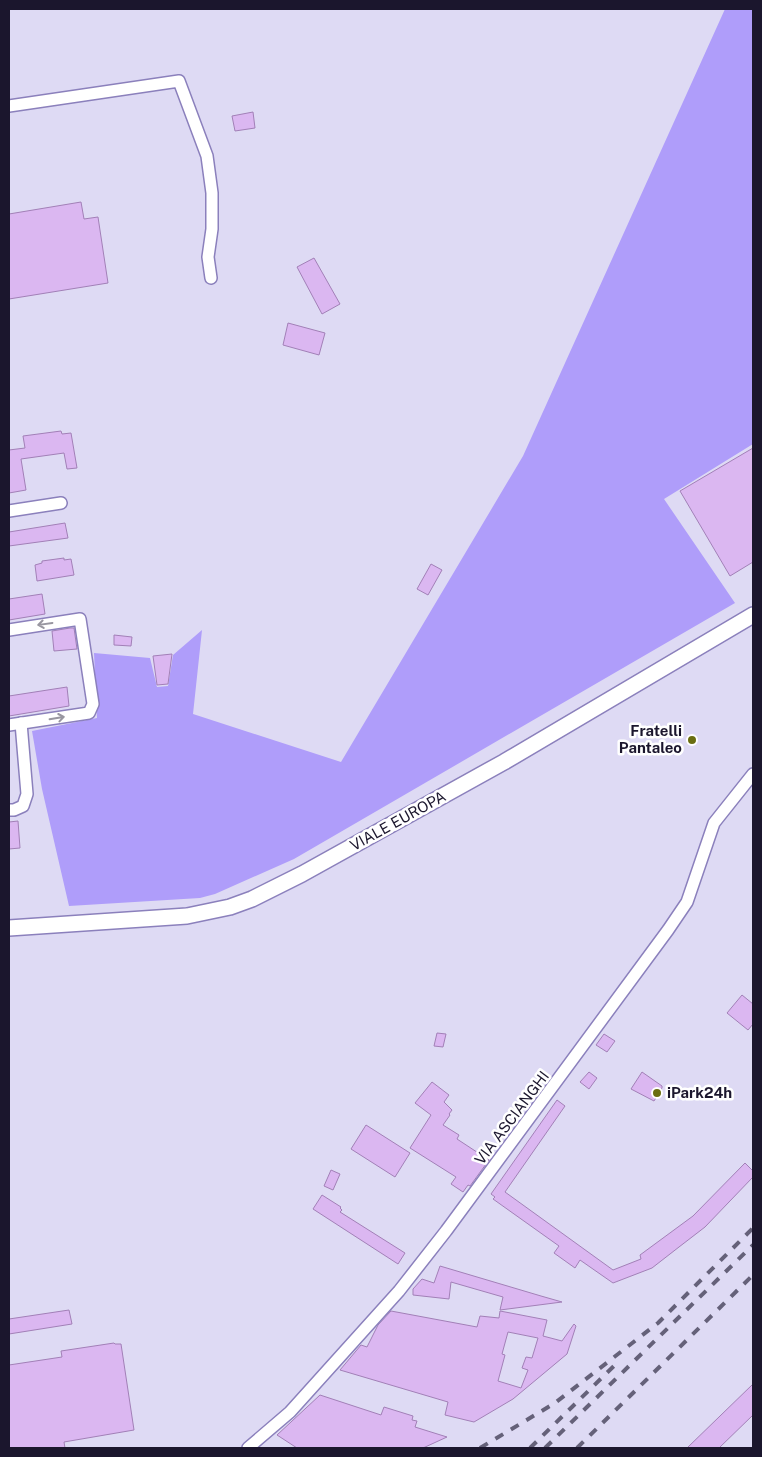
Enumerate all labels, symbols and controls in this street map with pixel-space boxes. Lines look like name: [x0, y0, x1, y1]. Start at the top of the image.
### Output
one-way arrow: [37, 620, 53, 630]
one-way arrow: [49, 712, 65, 722]
place label: Fratelli Pantaleo: [619, 722, 682, 756]
marker: Fratelli Pantaleo: [686, 734, 698, 746]
street label: VIALE EUROPA: [347, 787, 449, 854]
street label: VIA ASCIANGHI: [471, 1068, 552, 1168]
place label: iPark24h: [667, 1084, 732, 1101]
marker: iPark24h: [651, 1087, 663, 1099]

